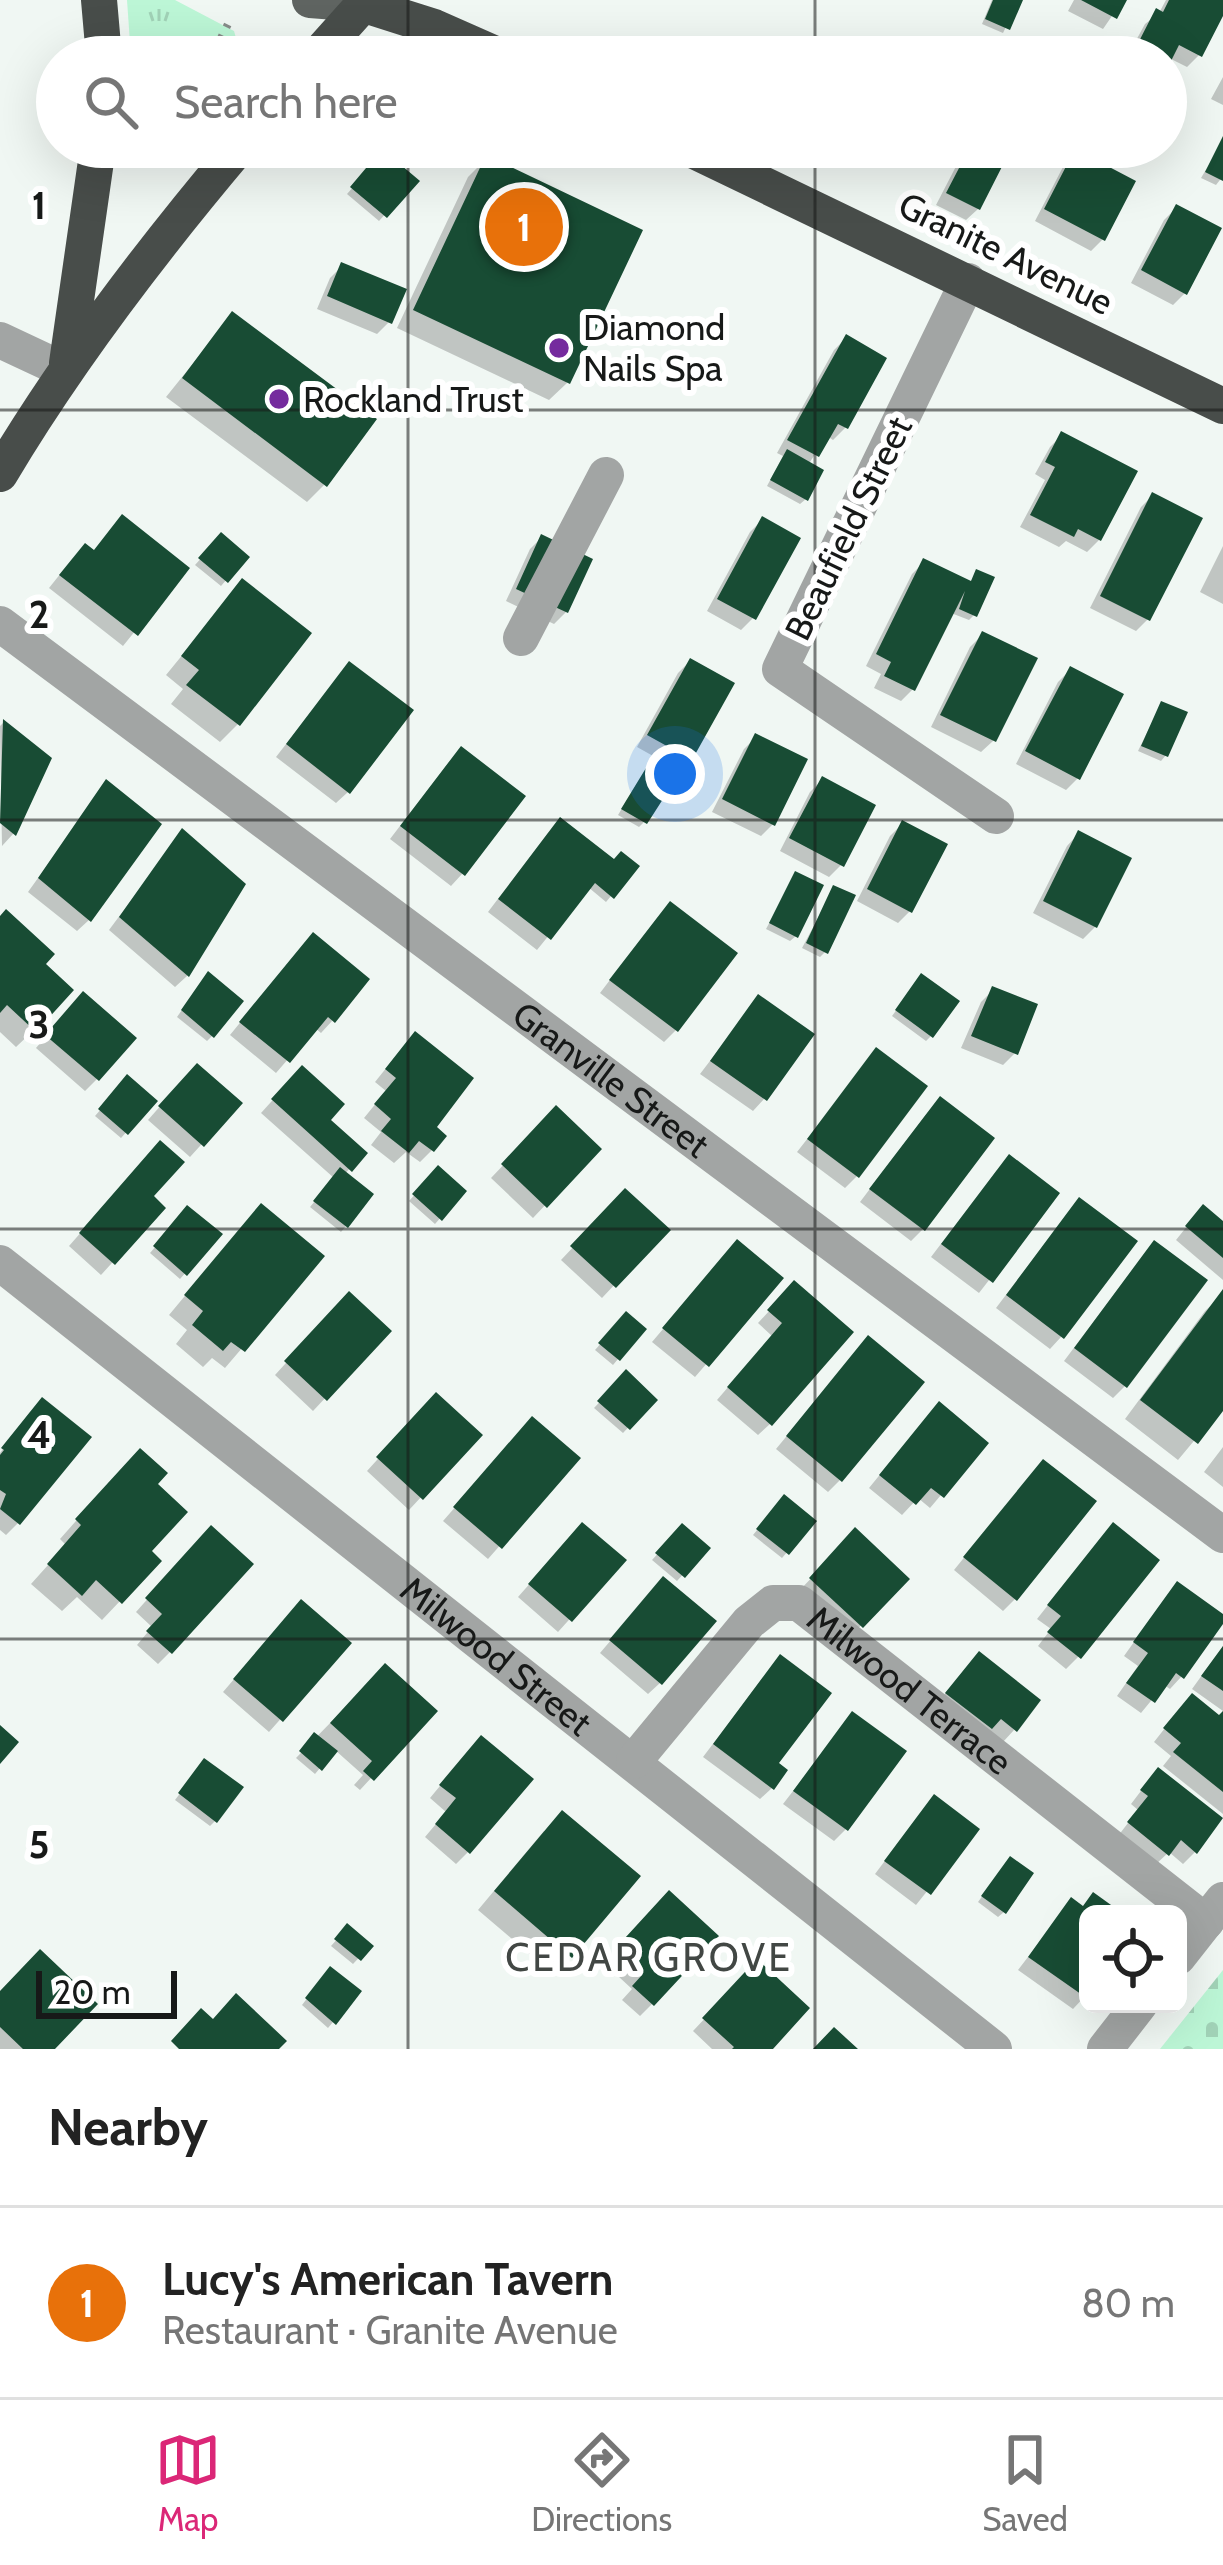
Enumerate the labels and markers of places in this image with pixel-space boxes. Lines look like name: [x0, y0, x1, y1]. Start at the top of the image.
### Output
pin: 1: [485, 182, 563, 272]
place label: Diamond Nails Spa: [583, 305, 725, 390]
marker: Diamond Nails Spa: [546, 335, 572, 361]
place label: Rockland Trust: [303, 377, 524, 421]
marker: Rockland Trust: [266, 386, 292, 412]

